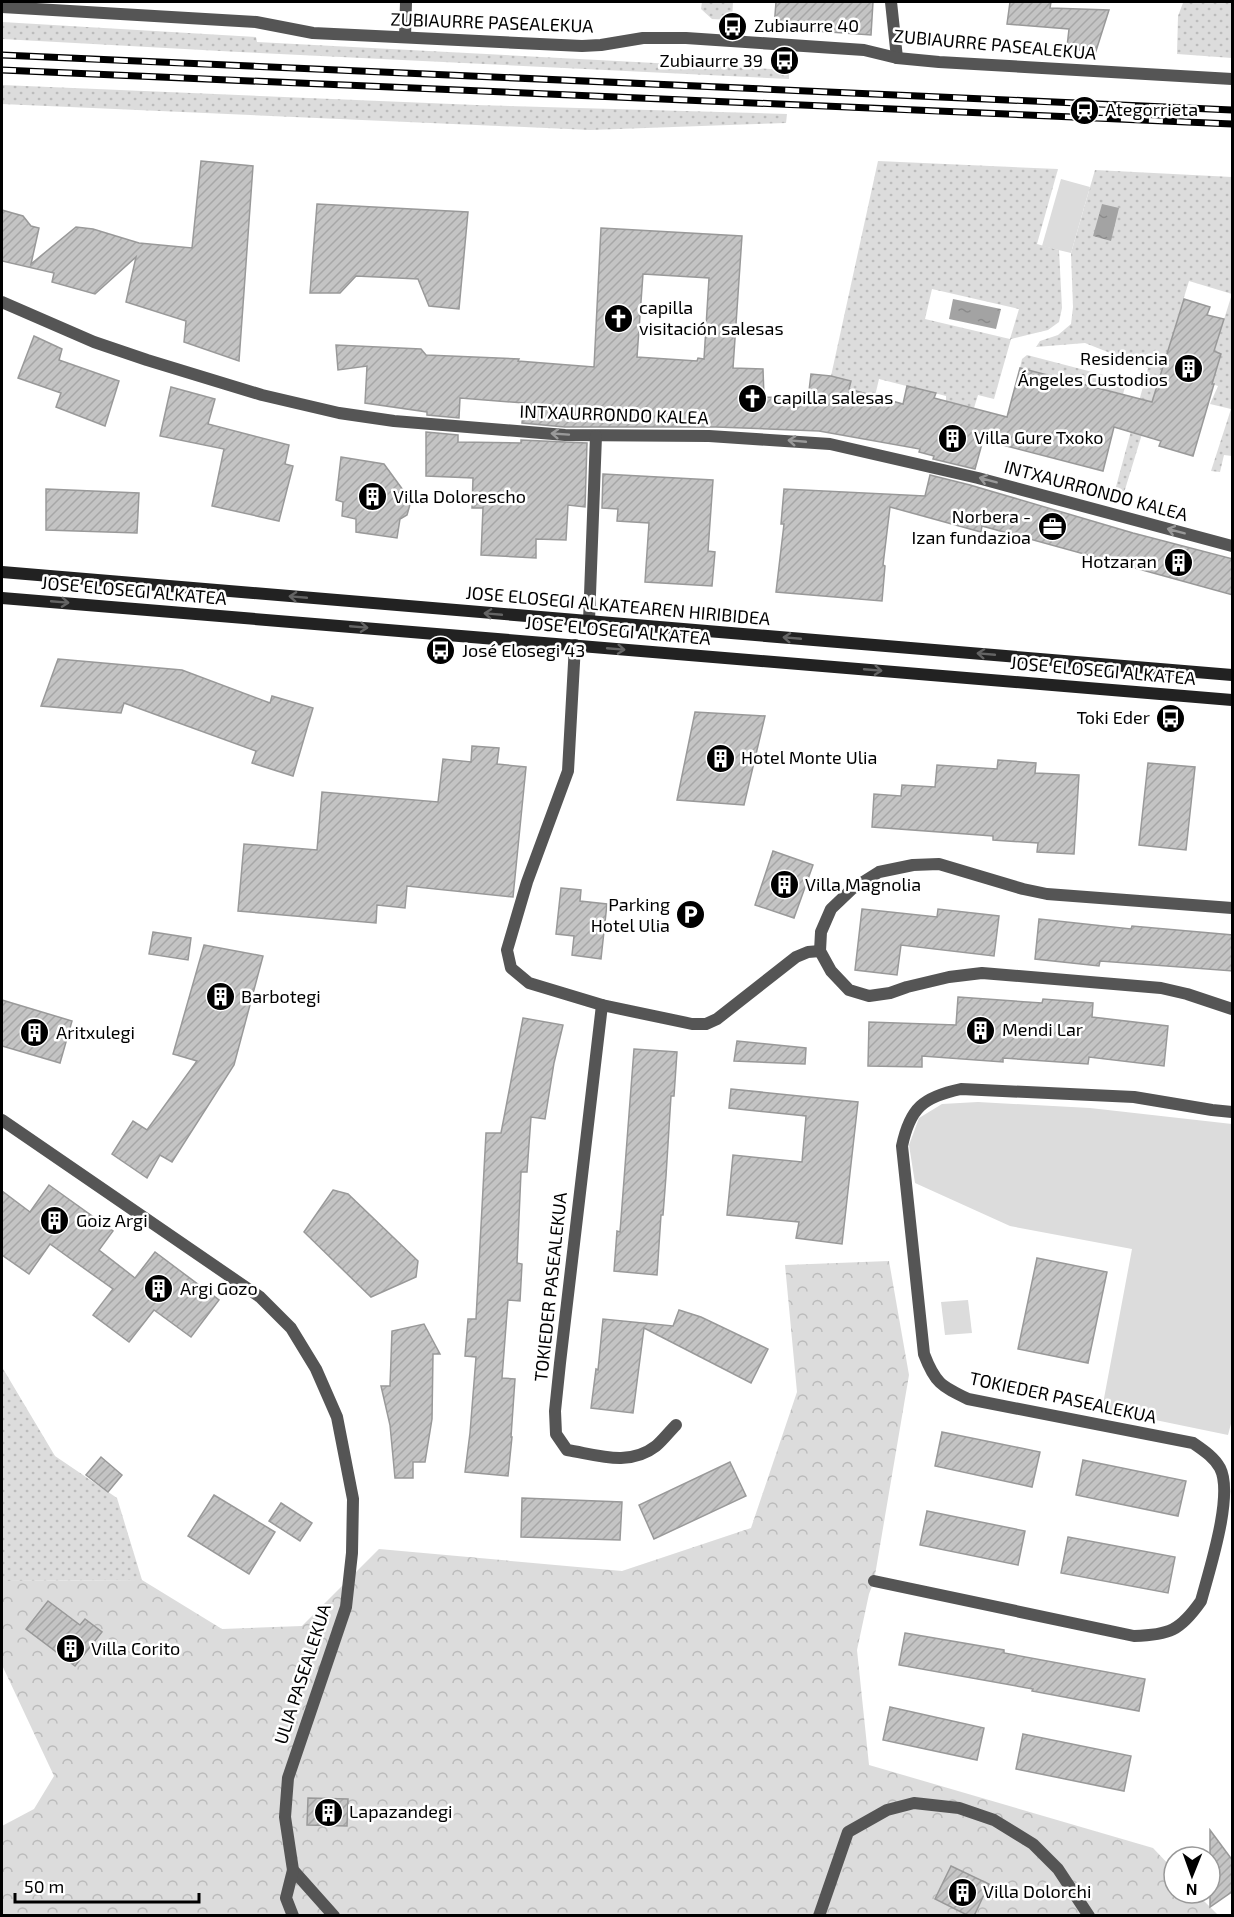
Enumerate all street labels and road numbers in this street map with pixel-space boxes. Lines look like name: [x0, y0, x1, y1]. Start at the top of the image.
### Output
street label: ZUBIAURRE PASEALEKUA: [390, 7, 595, 37]
street label: ZUBIAURRE PASEALEKUA: [893, 24, 1098, 64]
street label: INTXAURRONDO KALEA: [519, 400, 710, 428]
street label: INTXAURRONDO KALEA: [1002, 455, 1191, 525]
street label: JOSE ELOSEGI ALKATEA: [40, 571, 229, 609]
street label: JOSE ELOSEGI ALKATEAREN HIRIBIDEA: [465, 582, 771, 630]
street label: JOSE ELOSEGI ALKATEA: [524, 612, 712, 650]
street label: JOSE ELOSEGI ALKATEA: [1009, 651, 1198, 689]
street label: TOKIEDER PASEALEKUA: [529, 1190, 571, 1383]
street label: TOKIEDER PASEALEKUA: [968, 1366, 1159, 1428]
street label: ULIA PASEALEKUA: [269, 1600, 335, 1747]

